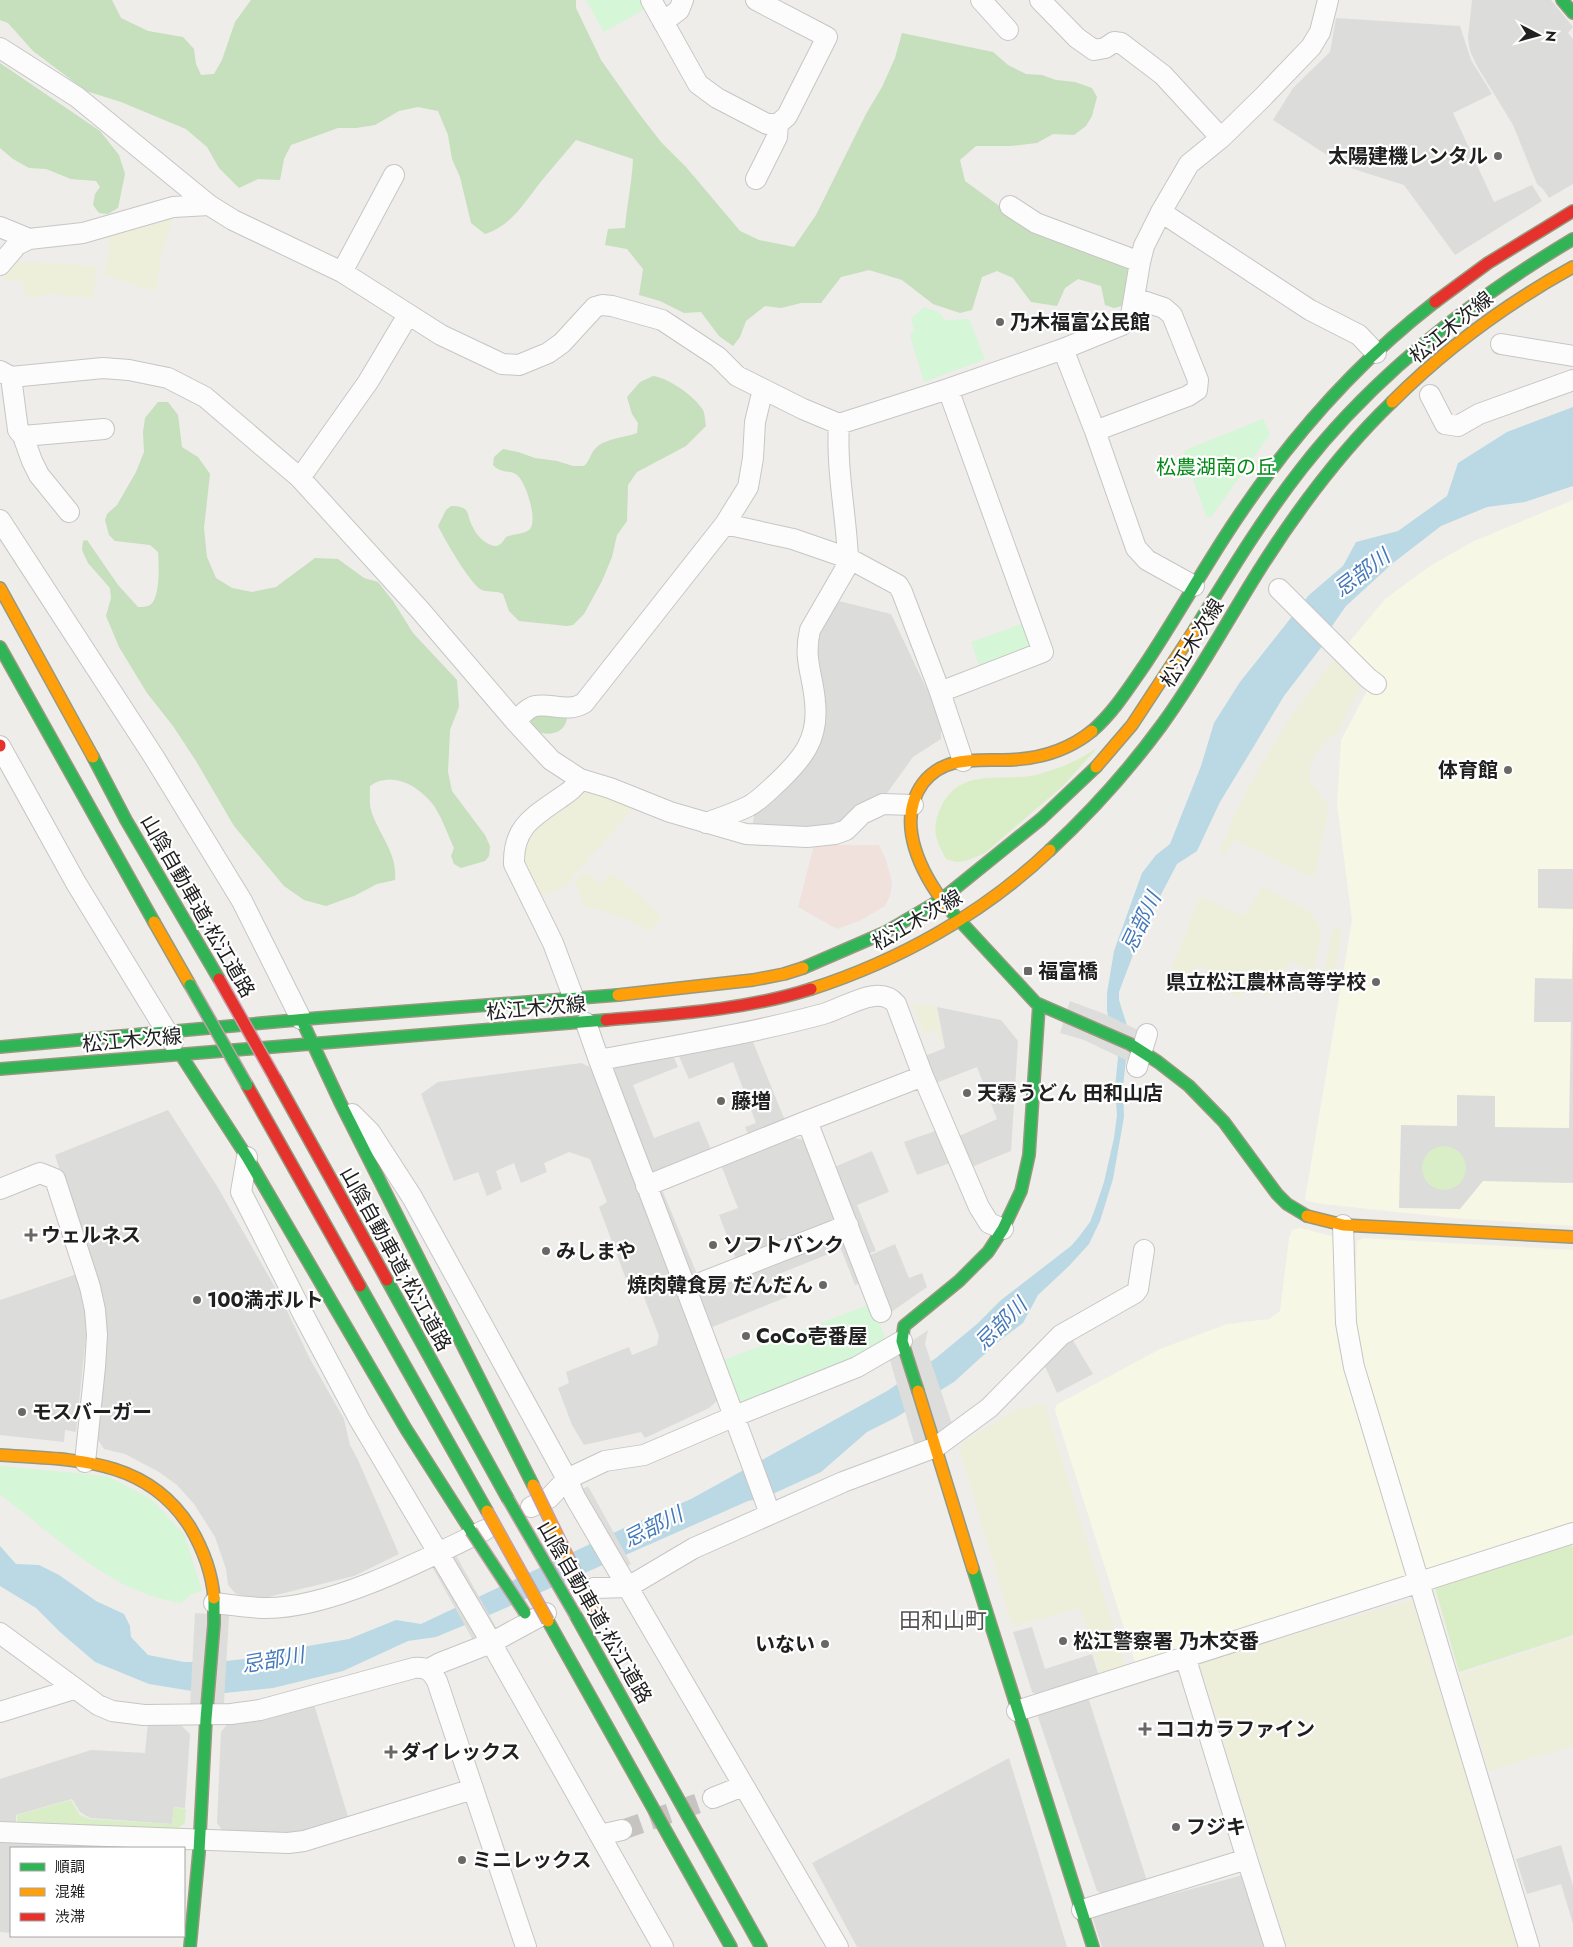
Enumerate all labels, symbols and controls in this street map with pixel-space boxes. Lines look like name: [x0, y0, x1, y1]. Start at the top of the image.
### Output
north arrow: [1513, 10, 1563, 60]
text: N: [1540, 30, 1561, 43]
place label: 太陽建機レンタル: [1328, 142, 1488, 171]
marker: 太陽建機レンタル: [1492, 150, 1504, 162]
street label: 松江木次線: [1403, 285, 1499, 370]
place label: 乃木福富公民館: [1010, 308, 1150, 337]
marker: 乃木福富公民館: [994, 316, 1006, 328]
park label: 松農湖南の丘: [1156, 453, 1276, 482]
water label: 忌部川: [1328, 541, 1398, 604]
street label: 松江木次線: [1154, 593, 1231, 693]
place label: 体育館: [1438, 756, 1498, 785]
marker: 体育館: [1502, 764, 1514, 776]
street label: 山陰自動車道;松江道路: [133, 810, 262, 1003]
street label: 松江木次線: [867, 883, 968, 958]
water label: 忌部川: [1114, 885, 1169, 957]
place label: 福富橋: [1038, 957, 1098, 986]
marker: 福富橋: [1022, 965, 1034, 977]
place label: 県立松江農林高等学校: [1166, 968, 1366, 997]
marker: 県立松江農林高等学校: [1370, 976, 1382, 988]
street label: 松江木次線: [485, 990, 587, 1027]
street label: 松江木次線: [81, 1022, 183, 1059]
place label: 天霧うどん 田和山店: [977, 1079, 1163, 1108]
place label: 藤増: [731, 1087, 771, 1116]
marker: 天霧うどん 田和山店: [961, 1087, 973, 1099]
marker: 藤増: [715, 1095, 727, 1107]
street label: 山陰自動車道;松江道路: [333, 1162, 458, 1357]
place label: ウェルネス: [41, 1221, 141, 1250]
marker: ウェルネス: [25, 1229, 37, 1241]
place label: ソフトバンク: [723, 1231, 844, 1260]
place label: みしまや: [556, 1237, 636, 1266]
marker: ソフトバンク: [707, 1239, 719, 1251]
marker: みしまや: [540, 1245, 552, 1257]
place label: 焼肉韓食房 だんだん: [627, 1271, 813, 1300]
marker: 焼肉韓食房 だんだん: [817, 1279, 829, 1291]
place label: 100満ボルト: [207, 1286, 324, 1315]
water label: 忌部川: [968, 1290, 1035, 1357]
marker: 100満ボルト: [191, 1294, 203, 1306]
place label: CoCo壱番屋: [756, 1322, 868, 1351]
marker: CoCo壱番屋: [740, 1330, 752, 1342]
place label: モスバーガー: [32, 1398, 152, 1427]
marker: モスバーガー: [16, 1406, 28, 1418]
water label: 忌部川: [618, 1498, 690, 1555]
street label: 山陰自動車道;松江道路: [530, 1516, 659, 1709]
district label: 田和山町: [899, 1604, 987, 1636]
place label: 松江警察署 乃木交番: [1073, 1627, 1259, 1656]
place label: いない: [755, 1630, 815, 1659]
marker: 松江警察署 乃木交番: [1057, 1635, 1069, 1647]
marker: いない: [819, 1638, 831, 1650]
water label: 忌部川: [239, 1639, 309, 1680]
place label: ココカラファイン: [1155, 1715, 1315, 1744]
marker: ココカラファイン: [1139, 1723, 1151, 1735]
place label: ダイレックス: [401, 1738, 520, 1767]
marker: ダイレックス: [385, 1746, 397, 1758]
place label: フジキ: [1186, 1813, 1246, 1842]
marker: フジキ: [1170, 1821, 1182, 1833]
place label: ミニレックス: [472, 1846, 591, 1875]
legend: [10, 1847, 185, 1937]
marker: ミニレックス: [456, 1854, 468, 1866]
text: 順調: [55, 1856, 85, 1878]
text: 混雑: [55, 1881, 85, 1903]
text: 渋滞: [55, 1906, 85, 1928]

